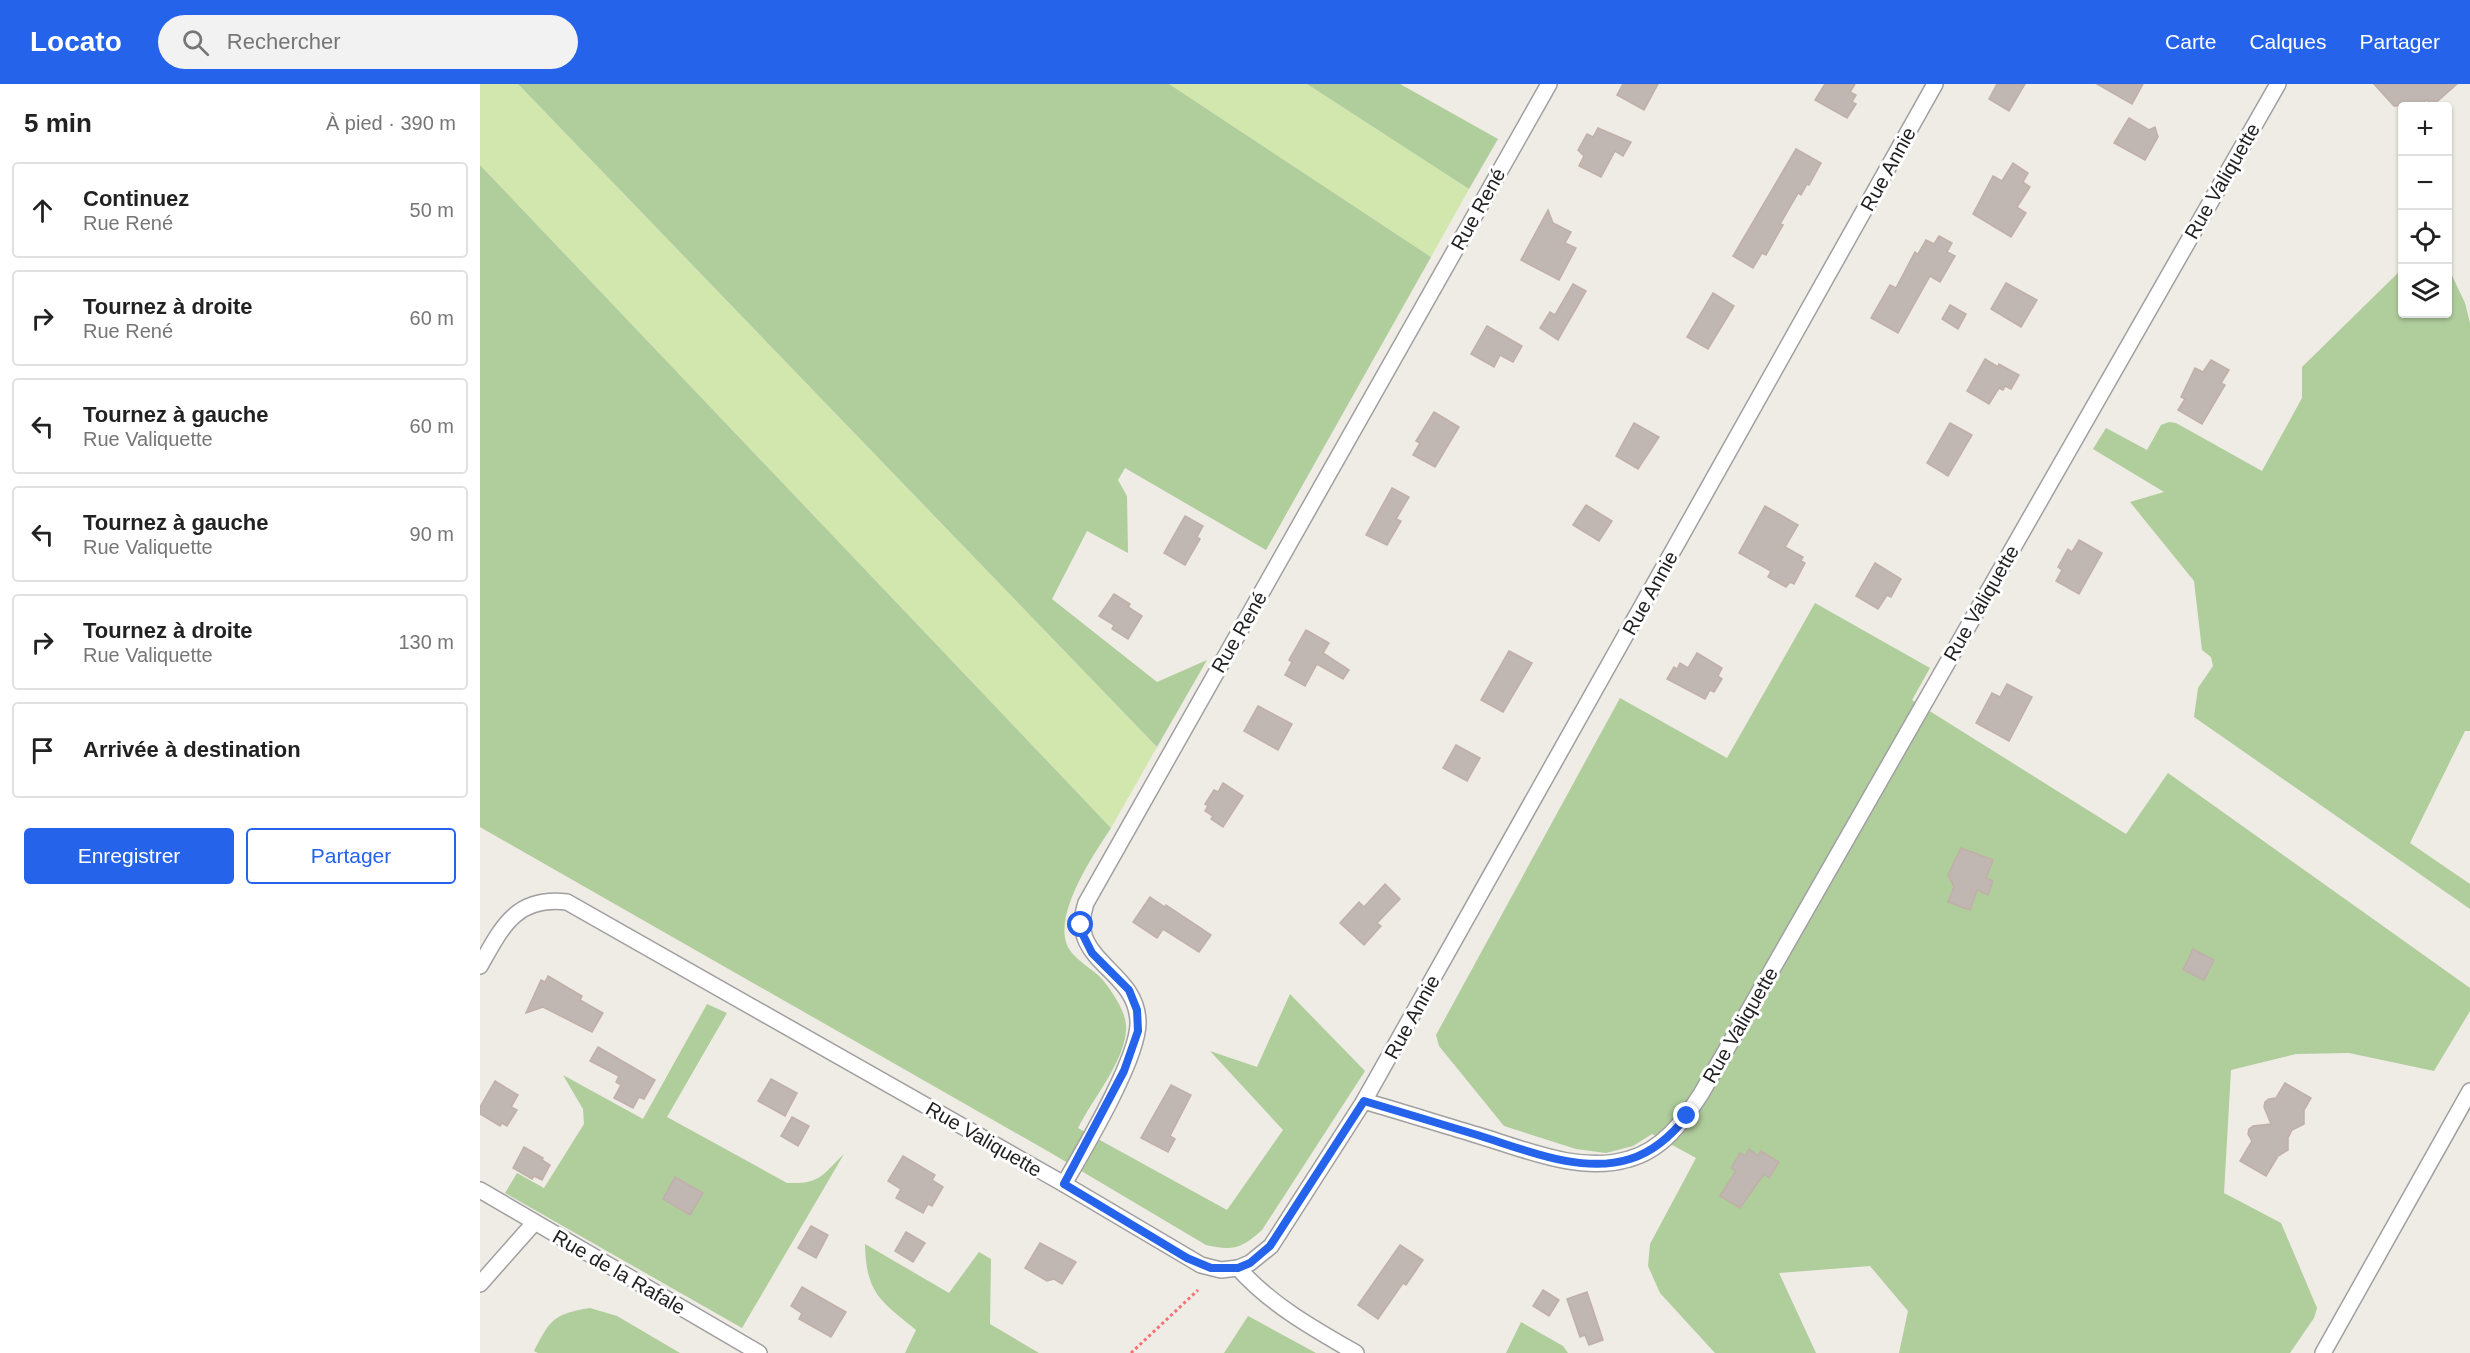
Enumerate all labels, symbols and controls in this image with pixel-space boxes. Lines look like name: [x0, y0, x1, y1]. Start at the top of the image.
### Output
search box: [158, 15, 578, 69]
text: Locato: [30, 26, 122, 57]
icon: search: [179, 26, 212, 59]
text: Rechercher: [227, 29, 341, 54]
text: Carte: [2165, 30, 2216, 53]
text: Calques: [2249, 30, 2326, 53]
text: Partager: [2359, 30, 2440, 53]
map controls: [2398, 102, 2452, 318]
button: +: [2398, 102, 2452, 156]
text: 5 min: [24, 108, 92, 138]
text: À pied · 390 m: [326, 112, 456, 134]
street label: Rue Valiquette: [2180, 119, 2264, 243]
street label: Rue Annie: [1856, 123, 1920, 215]
button: −: [2398, 156, 2452, 210]
street label: Rue René: [1447, 164, 1509, 254]
text: Continuez: [83, 186, 189, 211]
icon: ahead: [26, 194, 59, 227]
text: 50 m: [410, 199, 454, 221]
button: locate: [2398, 210, 2452, 264]
text: Rue René: [83, 212, 173, 234]
button: layers: [2398, 264, 2452, 318]
text: Tournez à droite: [83, 294, 253, 319]
icon: right: [26, 302, 59, 335]
text: 60 m: [410, 307, 454, 329]
text: Rue René: [83, 320, 173, 342]
text: Tournez à gauche: [83, 402, 268, 427]
icon: left: [26, 410, 59, 443]
text: 60 m: [410, 415, 454, 437]
text: Rue Valiquette: [83, 428, 213, 450]
text: Tournez à gauche: [83, 510, 268, 535]
icon: left: [26, 518, 59, 551]
text: 90 m: [410, 523, 454, 545]
text: Rue Valiquette: [83, 536, 213, 558]
street label: Rue Valiquette: [1939, 541, 2023, 665]
street label: Rue Annie: [1618, 547, 1682, 639]
street label: Rue René: [1207, 588, 1271, 676]
text: Tournez à droite: [83, 618, 253, 643]
icon: right: [26, 626, 59, 659]
text: 130 m: [398, 631, 454, 653]
text: Rue Valiquette: [83, 644, 213, 666]
icon: arrive: [26, 734, 59, 767]
text: Arrivée à destination: [83, 737, 301, 762]
button: Enregistrer: [24, 828, 234, 884]
button: Partager: [246, 828, 456, 884]
route start: [1067, 911, 1093, 937]
street label: Rue Valiquette: [1698, 963, 1782, 1087]
street label: Rue Annie: [1380, 971, 1444, 1063]
street label: Rue Valiquette: [922, 1097, 1046, 1181]
route end: [1673, 1102, 1699, 1128]
street label: Rue de la Rafale: [549, 1225, 689, 1319]

